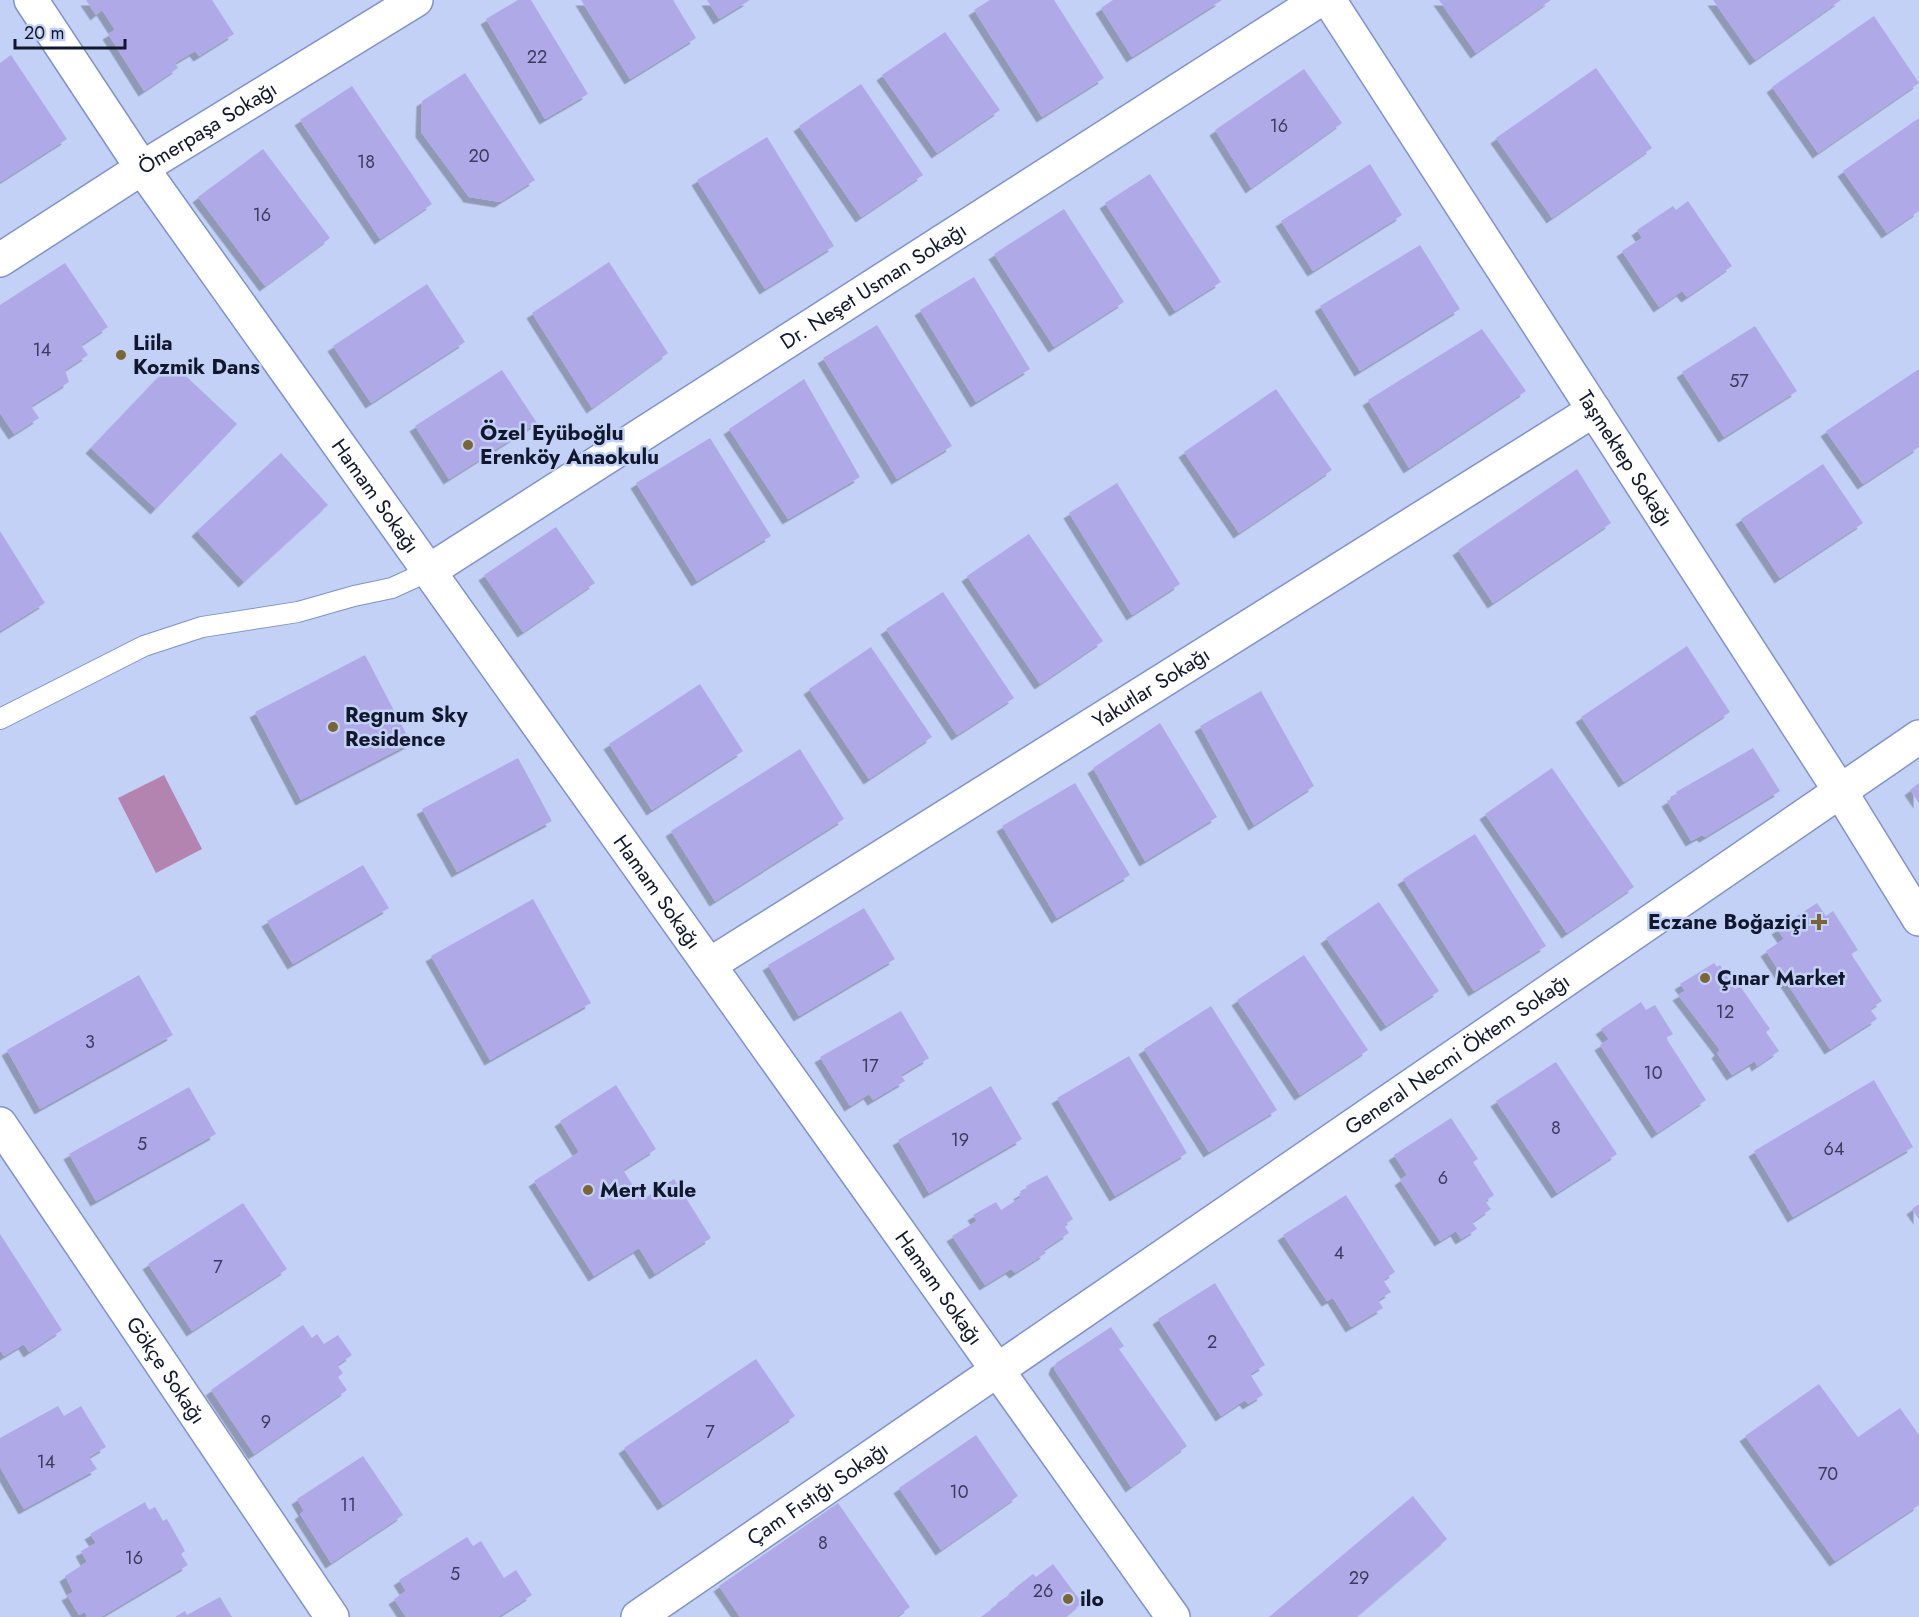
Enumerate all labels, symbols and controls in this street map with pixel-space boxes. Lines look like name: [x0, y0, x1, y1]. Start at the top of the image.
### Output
scale bar: [15, 12, 124, 50]
text: 20 m: [24, 20, 64, 46]
house number: 22: [527, 44, 547, 70]
street label: Ömerpaşa Sokağı: [132, 74, 283, 182]
house number: 16: [1270, 113, 1288, 139]
house number: 20: [468, 143, 490, 169]
house number: 18: [357, 149, 375, 175]
house number: 16: [253, 202, 271, 228]
street label: Dr. Neşet Usman Sokağı: [774, 215, 972, 357]
place label: Liila Kozmik Dans: [133, 328, 260, 382]
house number: 14: [33, 337, 51, 363]
marker: Liila Kozmik Dans: [114, 348, 128, 362]
house number: 57: [1729, 368, 1749, 394]
street label: Taşmektep Sokağı: [1570, 385, 1680, 533]
place label: Özel Eyüboğlu Erenköy Anaokulu: [480, 418, 659, 472]
street label: Hamam Sokağı: [324, 433, 427, 559]
marker: Özel Eyüboğlu Erenköy Anaokulu: [461, 438, 475, 452]
street label: Yakutlar Sokağı: [1087, 640, 1216, 736]
place label: Regnum Sky Residence: [345, 700, 469, 754]
marker: Regnum Sky Residence: [326, 720, 340, 734]
street label: Hamam Sokağı: [606, 829, 708, 955]
place label: Eczane Boğaziçi: [1648, 907, 1807, 937]
marker: Eczane Boğaziçi: [1812, 915, 1826, 929]
place label: Çınar Market: [1717, 963, 1845, 993]
street label: General Necmi Öktem Sokağı: [1339, 966, 1576, 1142]
marker: Çınar Market: [1698, 971, 1712, 985]
house number: 12: [1716, 999, 1734, 1025]
house number: 3: [85, 1029, 95, 1055]
house number: 17: [861, 1053, 879, 1079]
house number: 10: [1644, 1060, 1663, 1086]
house number: 8: [1551, 1115, 1561, 1141]
house number: 19: [951, 1127, 969, 1153]
house number: 5: [137, 1131, 147, 1157]
house number: 64: [1824, 1136, 1844, 1162]
house number: 6: [1438, 1165, 1448, 1191]
place label: Mert Kule: [600, 1175, 696, 1205]
marker: Mert Kule: [581, 1183, 595, 1197]
street label: Hamam Sokağı: [888, 1225, 990, 1351]
house number: 4: [1334, 1240, 1344, 1266]
house number: 7: [213, 1254, 223, 1280]
street label: Gökçe Sokağı: [119, 1311, 213, 1430]
house number: 2: [1207, 1329, 1217, 1355]
house number: 9: [261, 1409, 271, 1435]
house number: 7: [705, 1419, 715, 1445]
street label: Çam Fıstığı Sokağı: [741, 1434, 894, 1553]
house number: 14: [37, 1449, 55, 1475]
house number: 70: [1818, 1461, 1838, 1487]
house number: 10: [950, 1479, 969, 1505]
house number: 11: [340, 1492, 356, 1518]
house number: 8: [818, 1530, 828, 1556]
house number: 16: [125, 1545, 143, 1571]
house number: 5: [450, 1561, 460, 1587]
house number: 29: [1349, 1565, 1369, 1591]
house number: 26: [1033, 1578, 1053, 1604]
place label: ilo: [1080, 1584, 1104, 1614]
marker: ilo: [1061, 1592, 1075, 1606]

